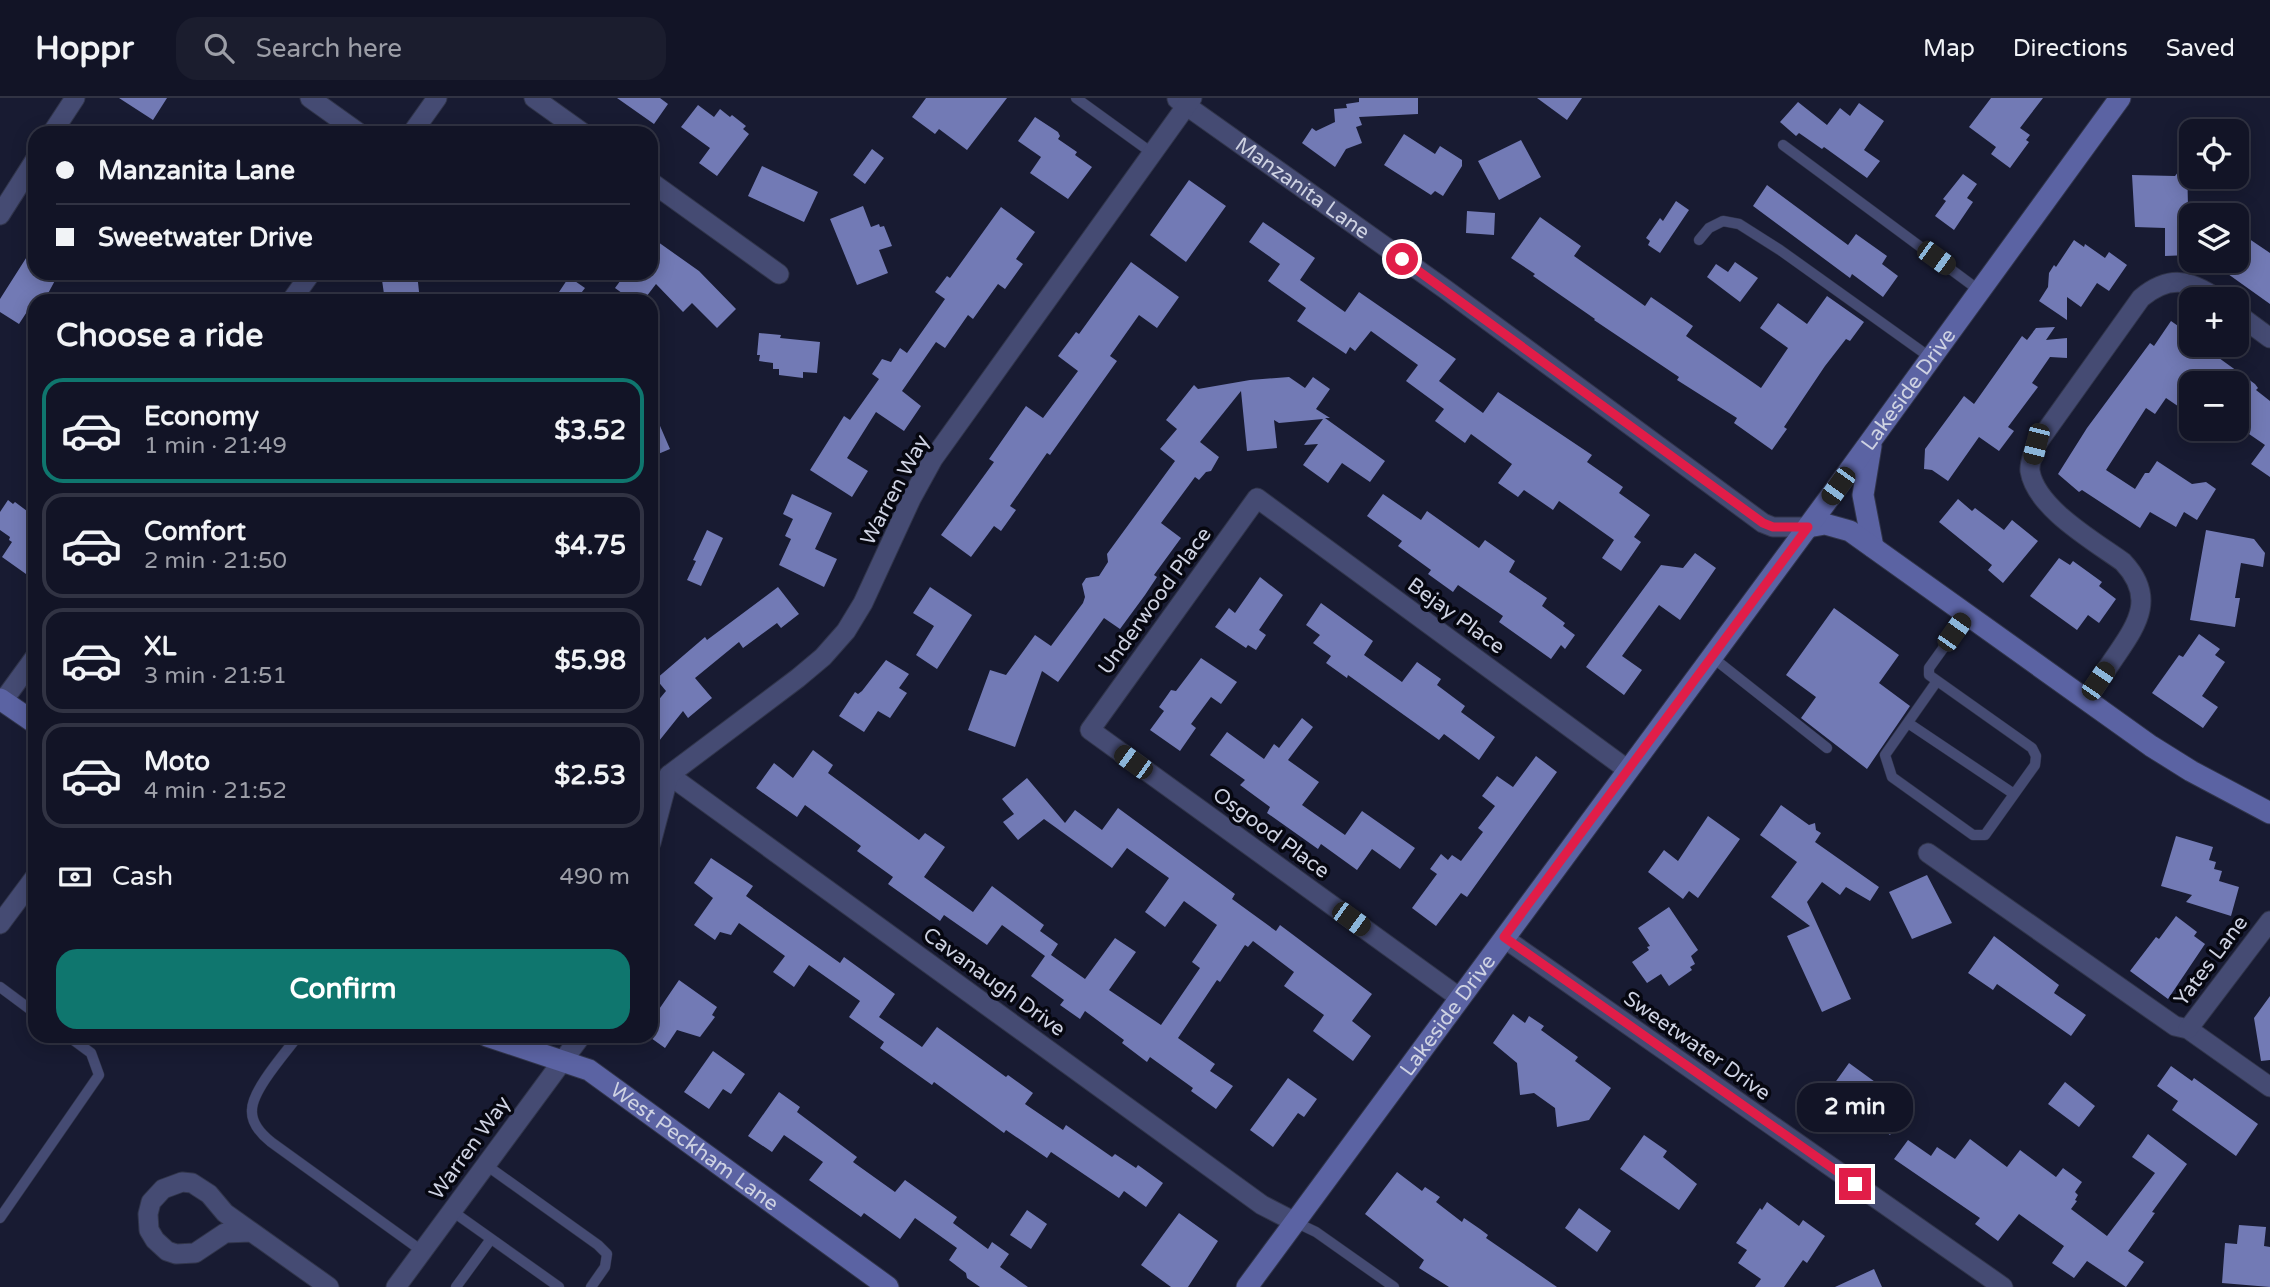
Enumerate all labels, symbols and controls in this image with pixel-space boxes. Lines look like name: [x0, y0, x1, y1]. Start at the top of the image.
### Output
search box: [176, 17, 666, 80]
text: Hoppr: [35, 29, 134, 68]
icon: search: [200, 29, 238, 67]
text: Search here: [256, 33, 402, 64]
text: Map: [1923, 34, 1975, 63]
text: Directions: [2013, 34, 2128, 63]
text: Saved: [2166, 34, 2235, 63]
map controls: [2179, 119, 2249, 441]
button: locate: [2179, 119, 2249, 189]
street label: Manzanita Lane: [1230, 132, 1375, 244]
text: Manzanita Lane: [98, 155, 295, 186]
button: layers: [2179, 203, 2249, 273]
text: Sweetwater Drive: [98, 222, 313, 253]
car: [1913, 237, 1960, 279]
route start: [1386, 243, 1418, 275]
button: +: [2179, 287, 2249, 357]
text: Choose a ride: [56, 317, 263, 355]
street label: Lakeside Drive: [1856, 323, 1961, 455]
button: −: [2179, 371, 2249, 441]
icon: car: [60, 399, 123, 462]
text: Economy: [144, 401, 259, 432]
text: $3.52: [554, 415, 626, 446]
car: [2021, 421, 2052, 467]
street label: Warren Way: [855, 431, 935, 549]
text: 1 min · 21:49: [144, 432, 287, 460]
car: [1818, 463, 1859, 509]
icon: car: [60, 514, 123, 577]
text: Comfort: [144, 516, 246, 547]
street label: Underwood Place: [1093, 522, 1217, 680]
text: $4.75: [554, 530, 626, 561]
text: 2 min · 21:50: [144, 547, 287, 575]
street label: Bejay Place: [1403, 572, 1510, 660]
car: [1934, 609, 1975, 655]
icon: car: [60, 629, 123, 692]
text: XL: [144, 631, 176, 662]
text: $5.98: [554, 645, 626, 676]
car: [2078, 658, 2119, 704]
text: 3 min · 21:51: [144, 662, 287, 690]
car: [1110, 741, 1157, 783]
icon: car: [60, 744, 123, 807]
text: Moto: [144, 746, 210, 777]
text: $2.53: [554, 760, 626, 791]
text: 4 min · 21:52: [144, 777, 287, 805]
street label: Osgood Place: [1208, 782, 1334, 884]
icon: cash: [56, 858, 94, 896]
text: Cash: [112, 861, 173, 892]
text: 490 m: [560, 863, 630, 891]
car: [1328, 898, 1375, 940]
street label: Yates Lane: [2169, 911, 2253, 1011]
street label: Cavanaugh Drive: [918, 922, 1070, 1042]
button: Confirm: [56, 949, 630, 1029]
street label: Lakeside Drive: [1395, 949, 1501, 1081]
street label: Sweetwater Drive: [1619, 986, 1775, 1106]
street label: West Peckham Lane: [606, 1077, 784, 1216]
callout: 2 min: [1797, 1082, 1913, 1132]
street label: Warren Way: [424, 1092, 516, 1204]
text: 2 min: [1824, 1093, 1886, 1121]
route end: [1839, 1168, 1871, 1200]

